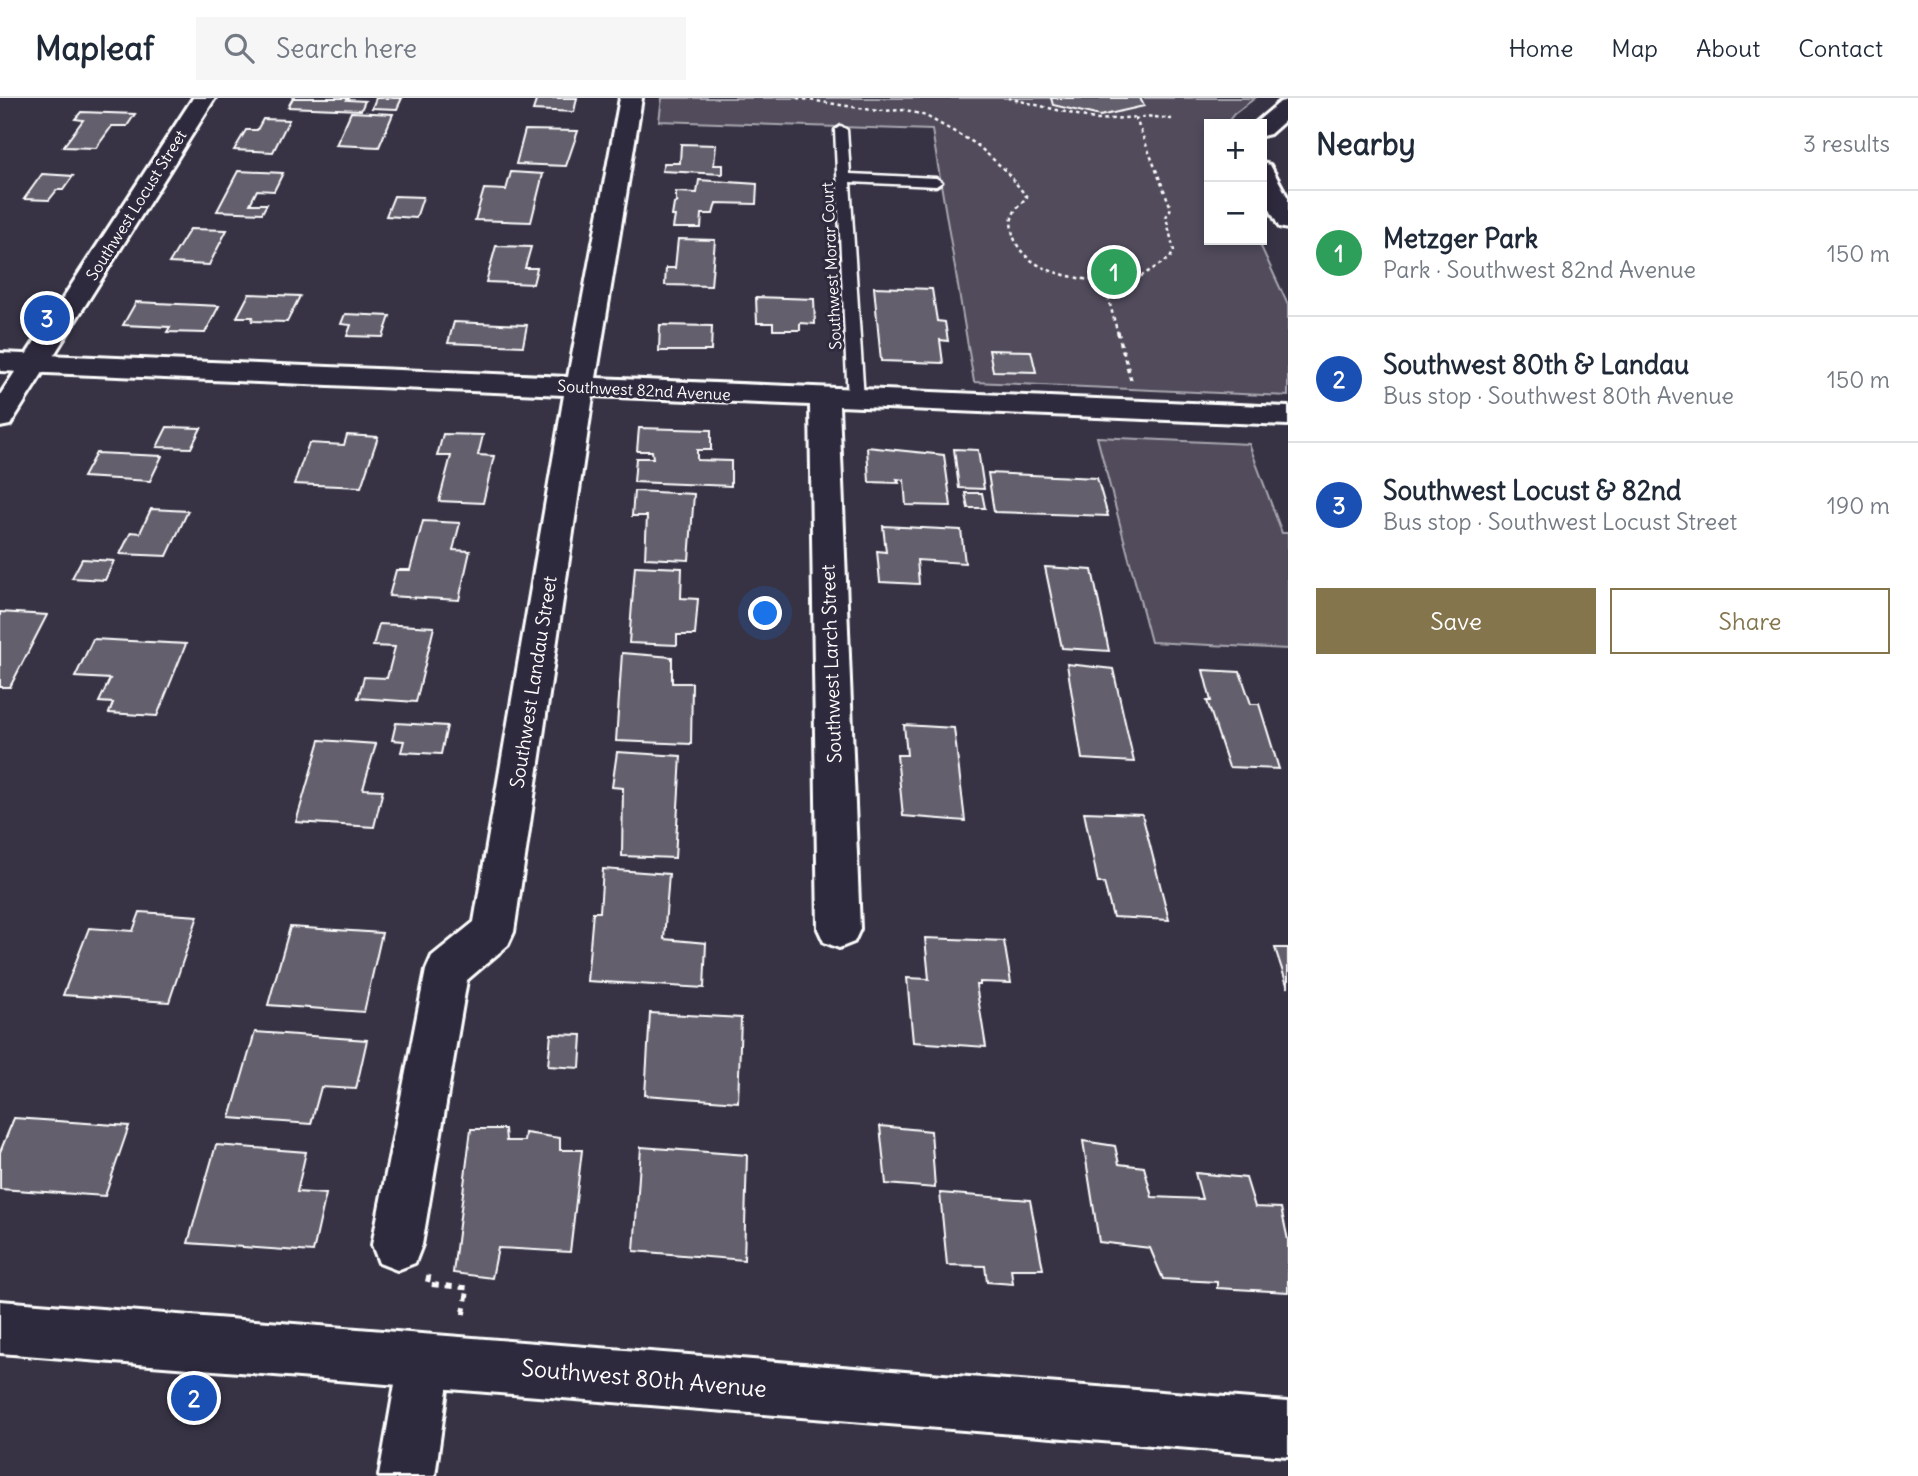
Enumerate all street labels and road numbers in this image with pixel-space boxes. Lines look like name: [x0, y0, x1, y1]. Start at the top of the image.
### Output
street label: Southwest Locust Street: [82, 126, 191, 284]
street label: Southwest Morar Court: [817, 181, 845, 350]
street label: Southwest 82nd Avenue: [557, 375, 731, 405]
street label: Southwest Larch Street: [816, 564, 846, 764]
street label: Southwest Landau Street: [504, 574, 562, 790]
street label: Southwest 80th Avenue: [520, 1353, 768, 1403]

